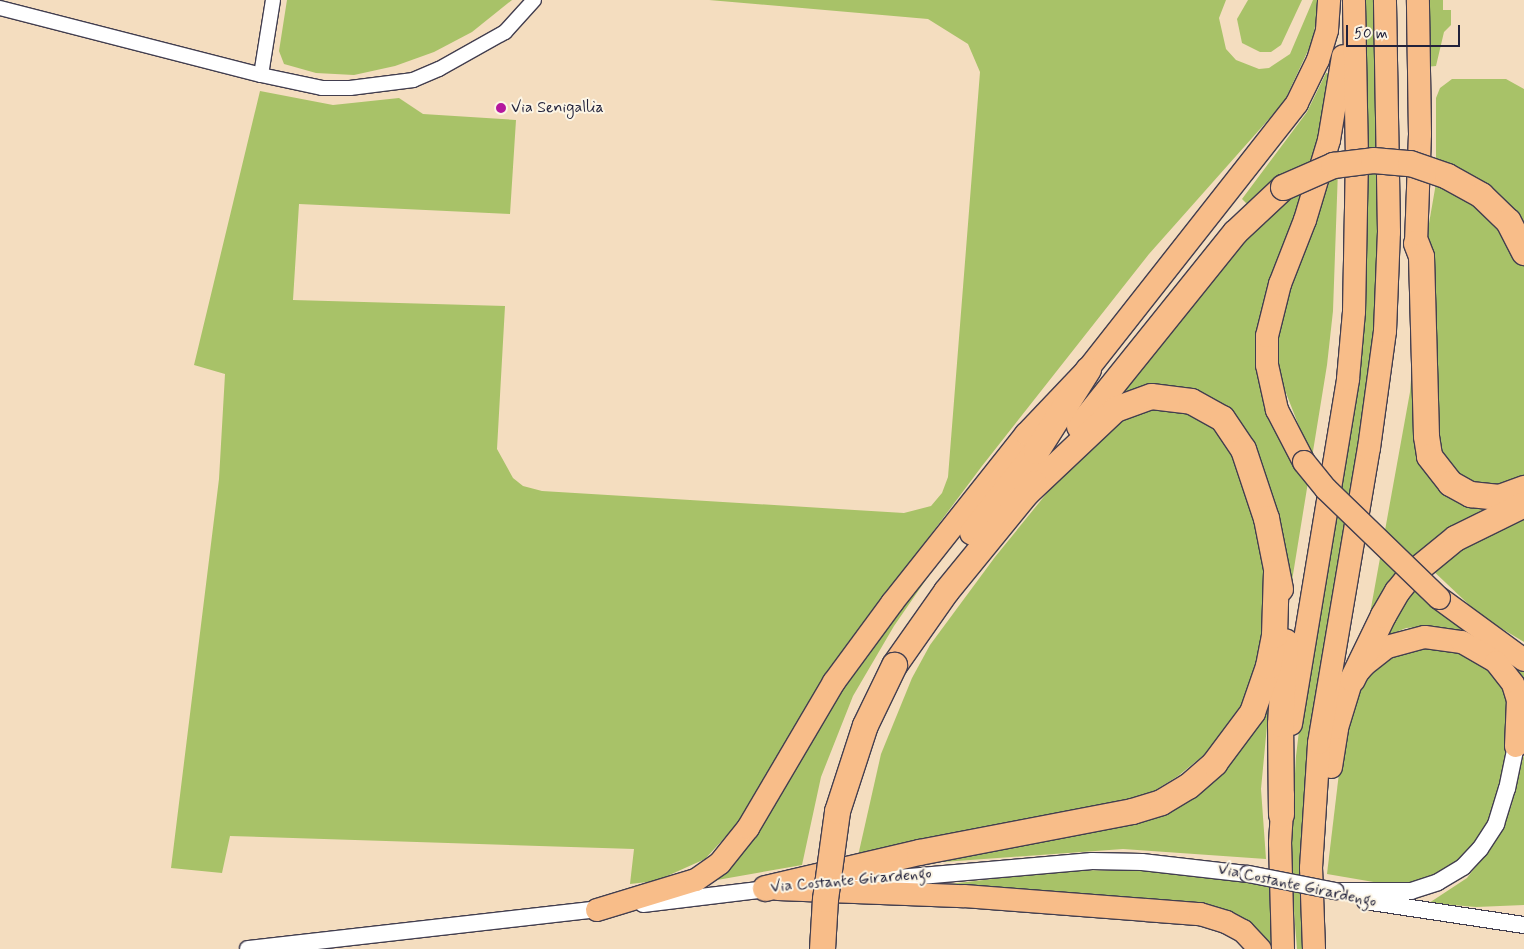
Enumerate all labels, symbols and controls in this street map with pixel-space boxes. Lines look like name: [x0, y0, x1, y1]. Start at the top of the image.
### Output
scale bar: [1349, 15, 1463, 47]
text: 50 m: [1354, 24, 1388, 44]
place label: Via Senigallia: [511, 98, 606, 118]
marker: Via Senigallia: [495, 102, 507, 114]
street label: Via Costante Girardengo: [1215, 860, 1379, 912]
street label: Via Costante Girardengo: [769, 864, 933, 898]

